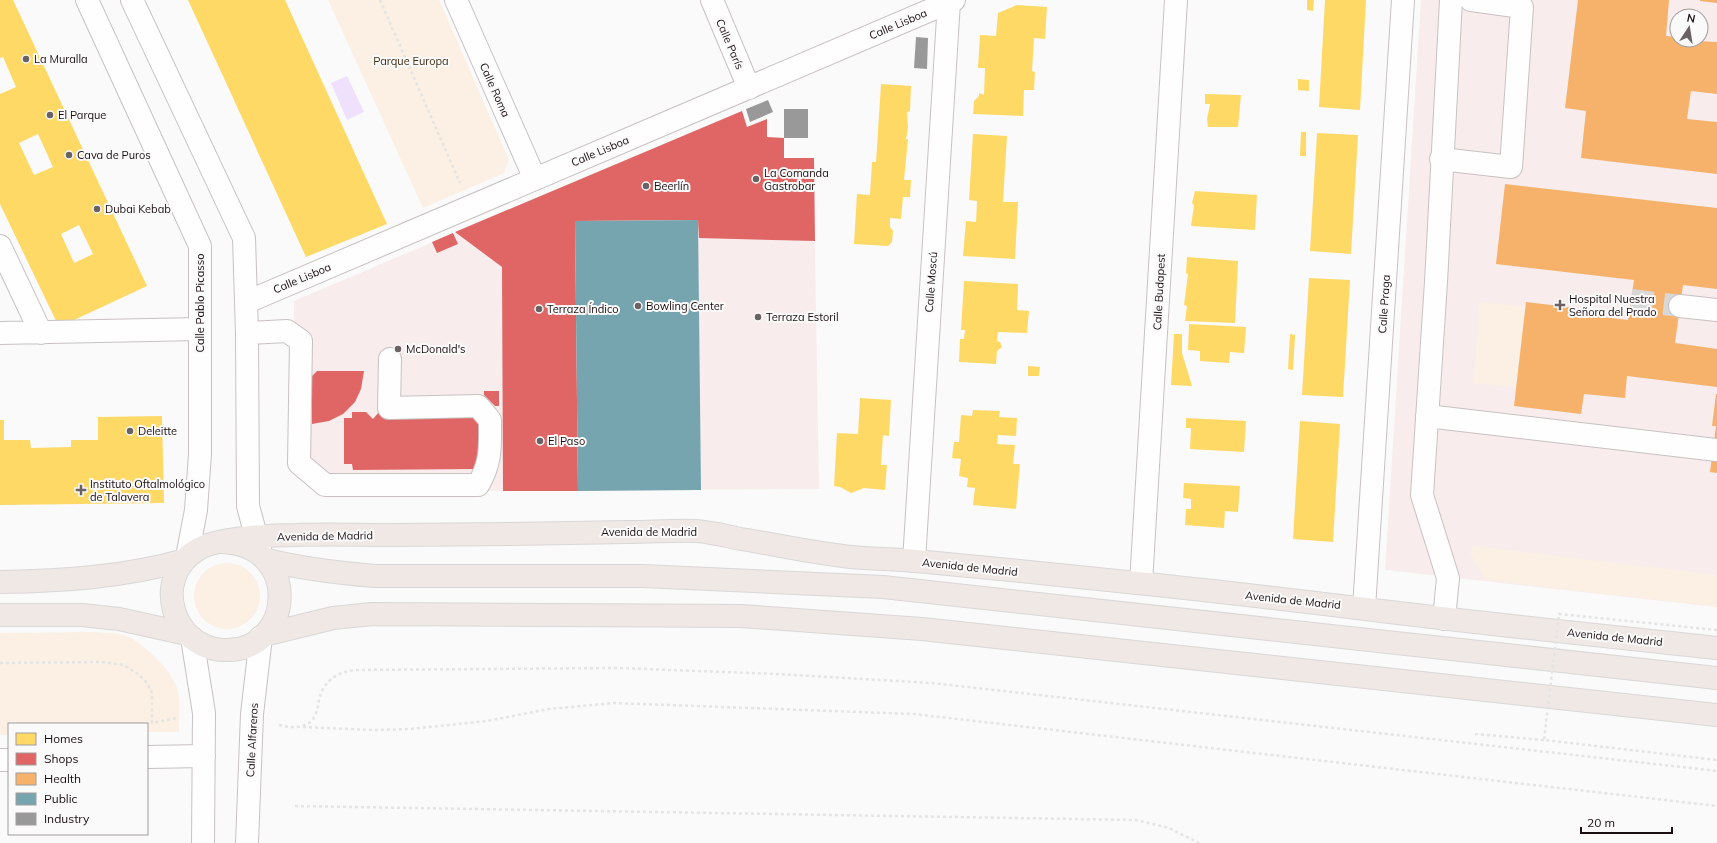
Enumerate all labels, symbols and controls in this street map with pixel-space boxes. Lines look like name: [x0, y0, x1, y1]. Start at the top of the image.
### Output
street label: Calle Lisboa: [867, 6, 929, 42]
north arrow: [1669, 8, 1709, 48]
text: N: [1686, 11, 1697, 26]
street label: Calle París: [713, 17, 747, 71]
place label: La Muralla: [34, 52, 88, 66]
marker: La Muralla: [21, 54, 31, 64]
park label: Parque Europa: [373, 54, 449, 68]
street label: Calle Roma: [477, 61, 513, 119]
place label: El Parque: [58, 108, 106, 122]
marker: El Parque: [45, 110, 55, 120]
street label: Calle Lisboa: [569, 133, 631, 169]
place label: Cava de Puros: [77, 148, 151, 162]
marker: Cava de Puros: [64, 150, 74, 160]
place label: La Comanda Gastrobar: [764, 166, 829, 193]
marker: La Comanda Gastrobar: [751, 174, 761, 184]
place label: Beerlín: [654, 179, 689, 193]
marker: Beerlín: [641, 181, 651, 191]
place label: Dubai Kebab: [105, 202, 171, 216]
marker: Dubai Kebab: [92, 204, 102, 214]
street label: Calle Moscú: [922, 251, 940, 313]
street label: Calle Budapest: [1150, 253, 1168, 331]
street label: Calle Pablo Picasso: [193, 254, 207, 352]
street label: Calle Lisboa: [271, 260, 333, 296]
street label: Calle Praga: [1375, 274, 1393, 334]
place label: Hospital Nuestra Señora del Prado: [1569, 292, 1657, 319]
place label: Bowling Center: [646, 299, 724, 313]
marker: Hospital Nuestra Señora del Prado: [1554, 299, 1566, 311]
marker: Bowling Center: [633, 301, 643, 311]
place label: Terraza Índico: [547, 302, 619, 316]
marker: Terraza Índico: [534, 304, 544, 314]
place label: Terraza Estoril: [766, 310, 839, 324]
marker: Terraza Estoril: [753, 312, 763, 322]
place label: McDonald's: [406, 342, 466, 356]
marker: McDonald's: [393, 344, 403, 354]
place label: Deleitte: [138, 424, 177, 438]
marker: Deleitte: [125, 426, 135, 436]
place label: El Paso: [548, 434, 585, 448]
marker: El Paso: [535, 436, 545, 446]
place label: Instituto Oftalmológico de Talavera: [90, 477, 205, 504]
marker: Instituto Oftalmológico de Talavera: [75, 484, 87, 496]
street label: Avenida de Madrid: [601, 525, 697, 539]
street label: Avenida de Madrid: [277, 528, 373, 544]
street label: Avenida de Madrid: [922, 555, 1018, 579]
street label: Avenida de Madrid: [1245, 588, 1341, 612]
street label: Avenida de Madrid: [1567, 625, 1663, 649]
street label: Calle Alfareros: [243, 702, 261, 778]
legend: [8, 723, 148, 835]
text: Homes: [44, 731, 83, 746]
text: Shops: [44, 751, 79, 766]
text: Health: [44, 771, 81, 786]
text: Public: [44, 791, 78, 806]
scale bar: [1581, 809, 1672, 835]
text: Industry: [44, 811, 90, 826]
text: 20 m: [1587, 815, 1615, 830]

